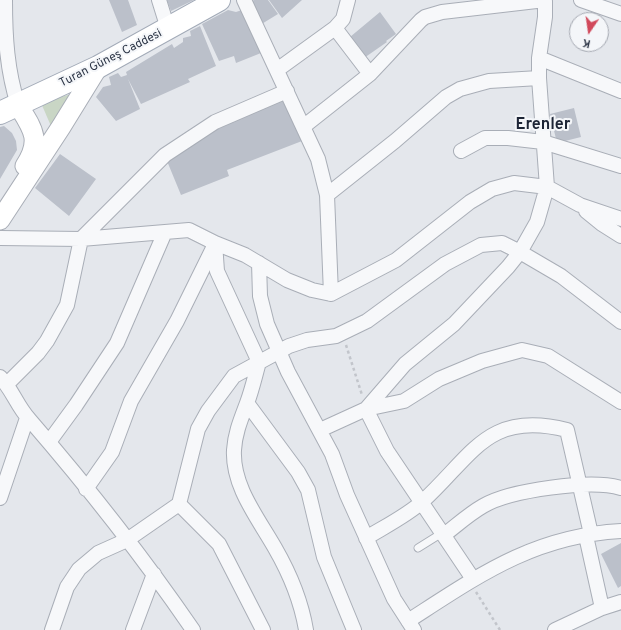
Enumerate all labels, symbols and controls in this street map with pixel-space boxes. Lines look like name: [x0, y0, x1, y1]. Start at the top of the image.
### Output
north arrow: [569, 12, 609, 52]
street label: Turan Güneş Caddesi: [57, 27, 165, 91]
text: K: [581, 35, 592, 50]
district label: Erenler: [516, 116, 570, 136]

